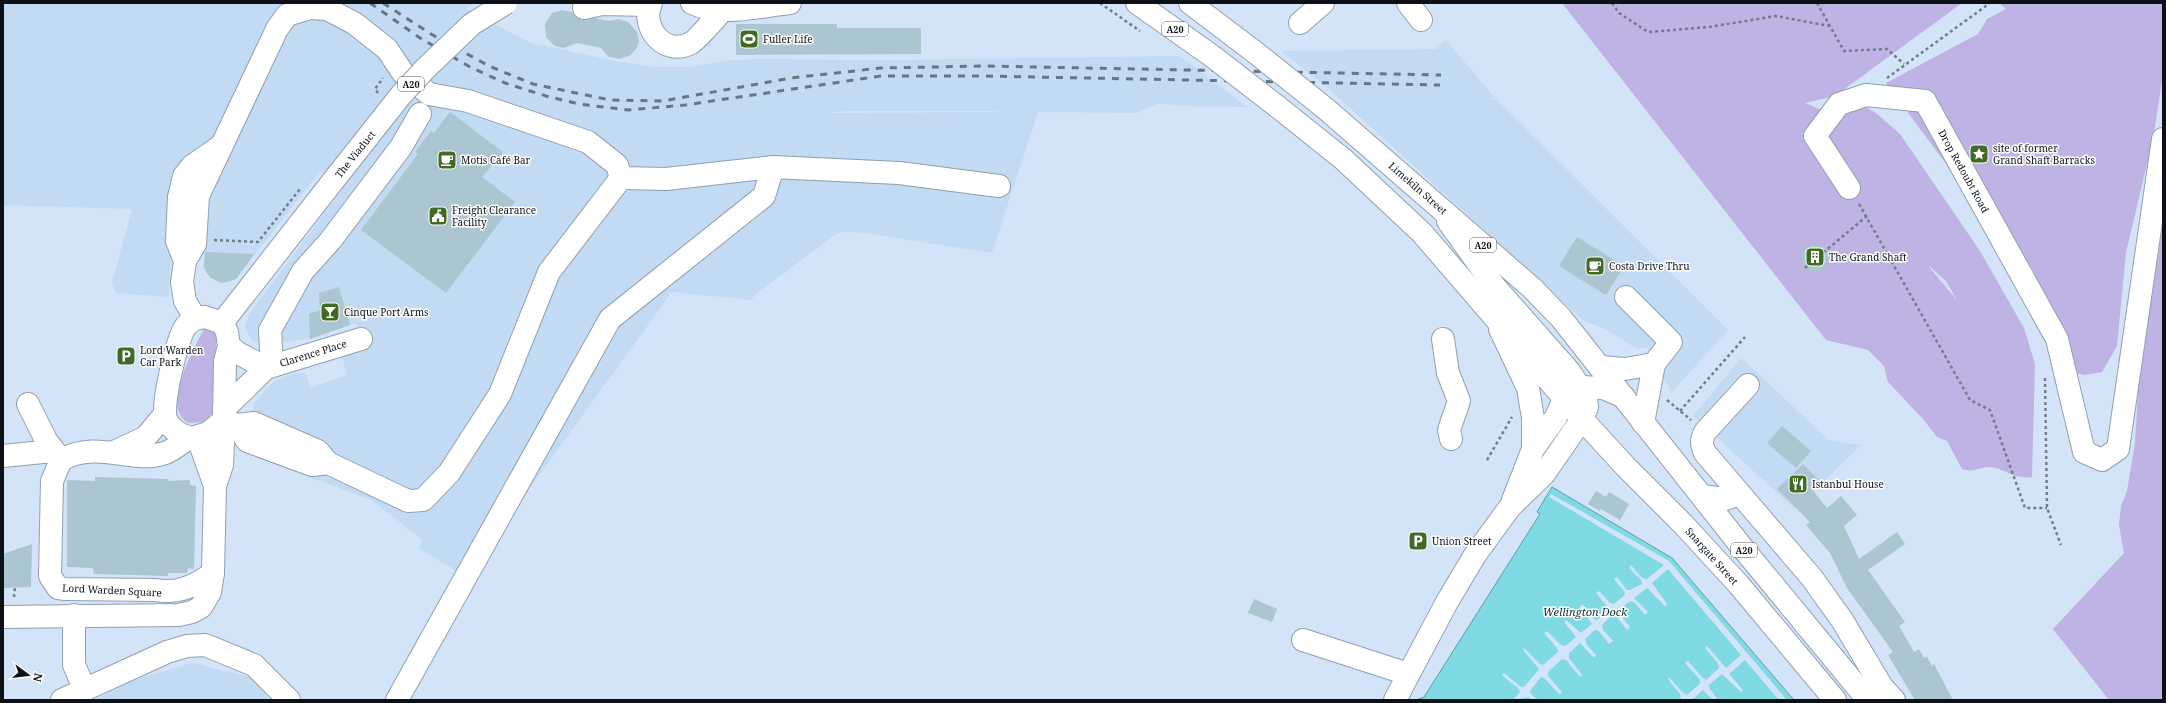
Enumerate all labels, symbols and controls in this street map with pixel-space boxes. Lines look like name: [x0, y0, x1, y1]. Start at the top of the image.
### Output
road number: A20: [1162, 22, 1188, 36]
sports icon: Fuller Life: [738, 28, 760, 50]
place label: Fuller Life: [763, 32, 813, 46]
road number: A20: [398, 77, 424, 91]
street label: The Viaduct: [332, 127, 379, 181]
street label: Drop Redoubt Road: [1935, 127, 1993, 215]
place label: site of former Grand Shaft Barracks: [1993, 141, 2095, 167]
place icon: site of former Grand Shaft Barracks: [1968, 143, 1990, 165]
cafe icon: Motis Café Bar: [436, 149, 458, 171]
place label: Motis Café Bar: [461, 153, 531, 167]
street label: Limekiln Street: [1386, 159, 1451, 218]
place label: Freight Clearance Facility: [452, 203, 536, 229]
public building icon: Freight Clearance Facility: [427, 205, 449, 227]
road number: A20: [1470, 238, 1496, 252]
building icon: The Grand Shaft: [1804, 246, 1826, 268]
place label: The Grand Shaft: [1829, 250, 1907, 264]
cafe icon: Costa Drive Thru: [1584, 255, 1606, 277]
place label: Costa Drive Thru: [1609, 259, 1690, 273]
bar icon: Cinque Port Arms: [319, 301, 341, 323]
place label: Cinque Port Arms: [344, 305, 429, 319]
street label: Clarence Place: [278, 336, 348, 370]
place label: Lord Warden Car Park: [140, 343, 204, 369]
parking icon: Lord Warden Car Park: [115, 345, 137, 367]
restaurant icon: Istanbul House: [1787, 473, 1809, 495]
place label: Istanbul House: [1812, 477, 1884, 491]
street label: Snargate Street: [1683, 524, 1742, 588]
parking icon: Union Street: [1407, 530, 1429, 552]
place label: Union Street: [1432, 534, 1492, 548]
road number: A20: [1731, 543, 1757, 557]
street label: Lord Warden Square: [62, 580, 162, 600]
water label: Wellington Dock: [1543, 604, 1628, 619]
north arrow: [8, 655, 48, 695]
text: N: [30, 672, 47, 684]

